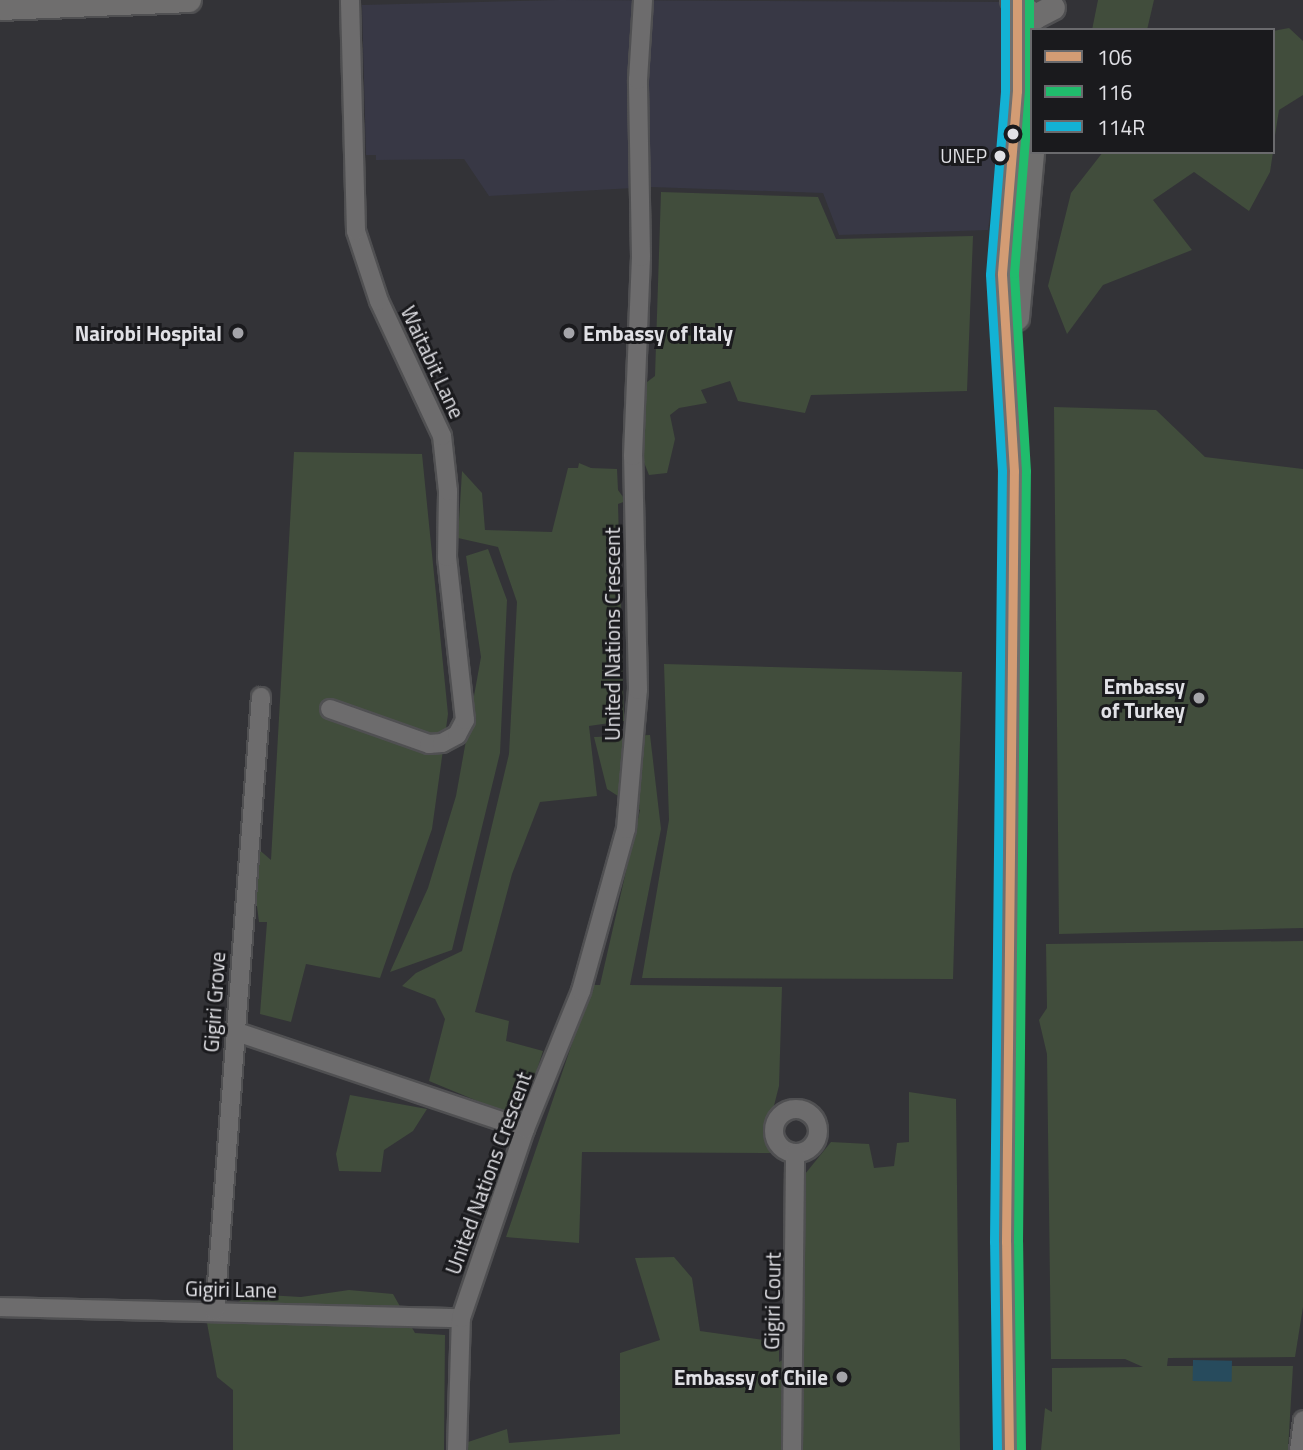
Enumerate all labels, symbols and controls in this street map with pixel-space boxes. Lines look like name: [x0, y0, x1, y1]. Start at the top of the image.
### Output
legend: [1030, 28, 1275, 154]
text: 106: [1097, 41, 1132, 73]
text: 116: [1097, 76, 1132, 108]
text: 114R: [1097, 111, 1145, 143]
unlabelled marker: [1006, 127, 1020, 141]
place label: UNEP: [940, 145, 987, 167]
marker: UNEP: [993, 149, 1007, 163]
street label: Waitabit Lane: [396, 302, 470, 422]
place label: Nairobi Hospital: [75, 320, 222, 346]
place label: Embassy of Italy: [583, 320, 733, 346]
marker: Nairobi Hospital: [228, 323, 248, 343]
marker: Embassy of Italy: [561, 325, 577, 341]
street label: United Nations Crescent: [599, 527, 625, 741]
place label: Embassy of Turkey: [1101, 673, 1185, 723]
marker: Embassy of Turkey: [1191, 690, 1207, 706]
street label: Gigiri Grove: [198, 951, 230, 1053]
street label: United Nations Crescent: [440, 1068, 536, 1278]
street label: Gigiri Court: [759, 1252, 785, 1350]
street label: Gigiri Lane: [185, 1276, 277, 1302]
place label: Embassy of Chile: [674, 1364, 828, 1390]
marker: Embassy of Chile: [834, 1369, 850, 1385]

